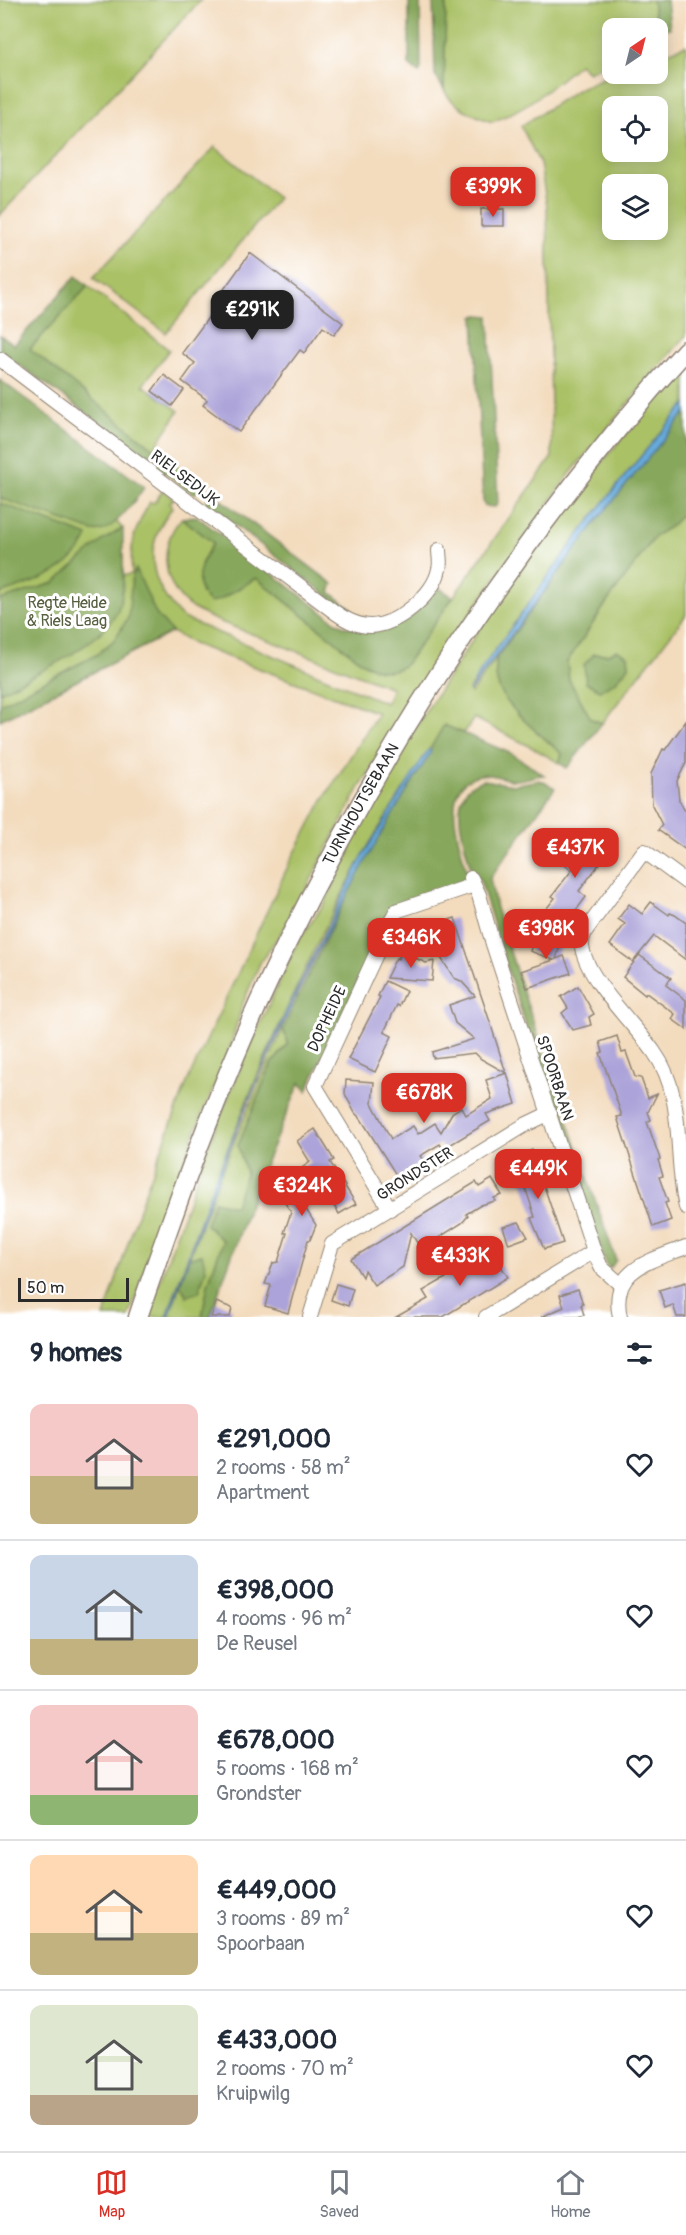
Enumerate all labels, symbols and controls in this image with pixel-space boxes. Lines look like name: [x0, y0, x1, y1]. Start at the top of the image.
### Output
north arrow: [602, 18, 668, 84]
map controls: [602, 18, 668, 240]
button: locate: [602, 96, 668, 162]
pin: €399K: [451, 167, 535, 218]
text: €399K: [464, 174, 522, 199]
button: layers: [602, 174, 668, 240]
pin: €291K: [210, 290, 294, 341]
text: €291K: [225, 297, 279, 322]
street label: RIELSEDIJK: [147, 446, 223, 510]
park label: Regte Heide & Riels Laag: [27, 593, 107, 631]
street label: TURNHOUTSEBAAN: [318, 740, 404, 869]
pin: €437K: [533, 828, 617, 879]
text: €437K: [546, 835, 604, 860]
pin: €398K: [504, 909, 588, 960]
text: €398K: [518, 916, 574, 941]
pin: €346K: [369, 918, 453, 969]
text: €346K: [381, 925, 441, 950]
street label: DOPHEIDE: [303, 983, 351, 1055]
street label: SPOORBAAN: [532, 1033, 578, 1123]
pin: €678K: [382, 1073, 466, 1124]
text: €678K: [395, 1080, 453, 1105]
street label: GRONDSTER: [373, 1143, 457, 1205]
pin: €449K: [496, 1149, 580, 1200]
text: €449K: [509, 1156, 567, 1181]
pin: €324K: [260, 1166, 344, 1217]
text: €324K: [272, 1173, 332, 1198]
pin: €433K: [418, 1236, 502, 1287]
text: €433K: [430, 1243, 490, 1268]
scale bar: [18, 1275, 129, 1302]
text: 50 m: [27, 1278, 64, 1298]
text: 9 homes: [30, 1337, 122, 1369]
icon: filters: [623, 1337, 656, 1370]
text: €291,000: [216, 1423, 331, 1455]
icon: home: [78, 1428, 150, 1500]
icon: heart: [623, 1448, 656, 1481]
text: 2 rooms · 58 m²: [216, 1455, 351, 1480]
text: Apartment: [216, 1480, 309, 1505]
text: €398,000: [216, 1574, 334, 1606]
icon: home: [78, 1579, 150, 1651]
icon: heart: [623, 1599, 656, 1632]
text: 4 rooms · 96 m²: [216, 1606, 352, 1631]
text: De Reusel: [216, 1631, 298, 1656]
text: €678,000: [216, 1724, 335, 1756]
icon: home: [78, 1729, 150, 1801]
icon: heart: [623, 1749, 656, 1782]
text: 5 rooms · 168 m²: [216, 1756, 359, 1781]
text: Grondster: [216, 1781, 302, 1806]
text: €449,000: [216, 1874, 337, 1906]
icon: home: [78, 1879, 150, 1951]
icon: heart: [623, 1899, 656, 1932]
text: 3 rooms · 89 m²: [216, 1906, 350, 1931]
text: Spoorbaan: [216, 1931, 305, 1956]
text: €433,000: [216, 2024, 337, 2056]
icon: home: [78, 2029, 150, 2101]
icon: heart: [623, 2049, 656, 2082]
text: 2 rooms · 70 m²: [216, 2056, 354, 2081]
text: Kruipwilg: [216, 2081, 290, 2106]
tab: Map: [95, 2166, 128, 2222]
tab: Saved: [319, 2166, 359, 2222]
tab: Home: [550, 2166, 591, 2222]

